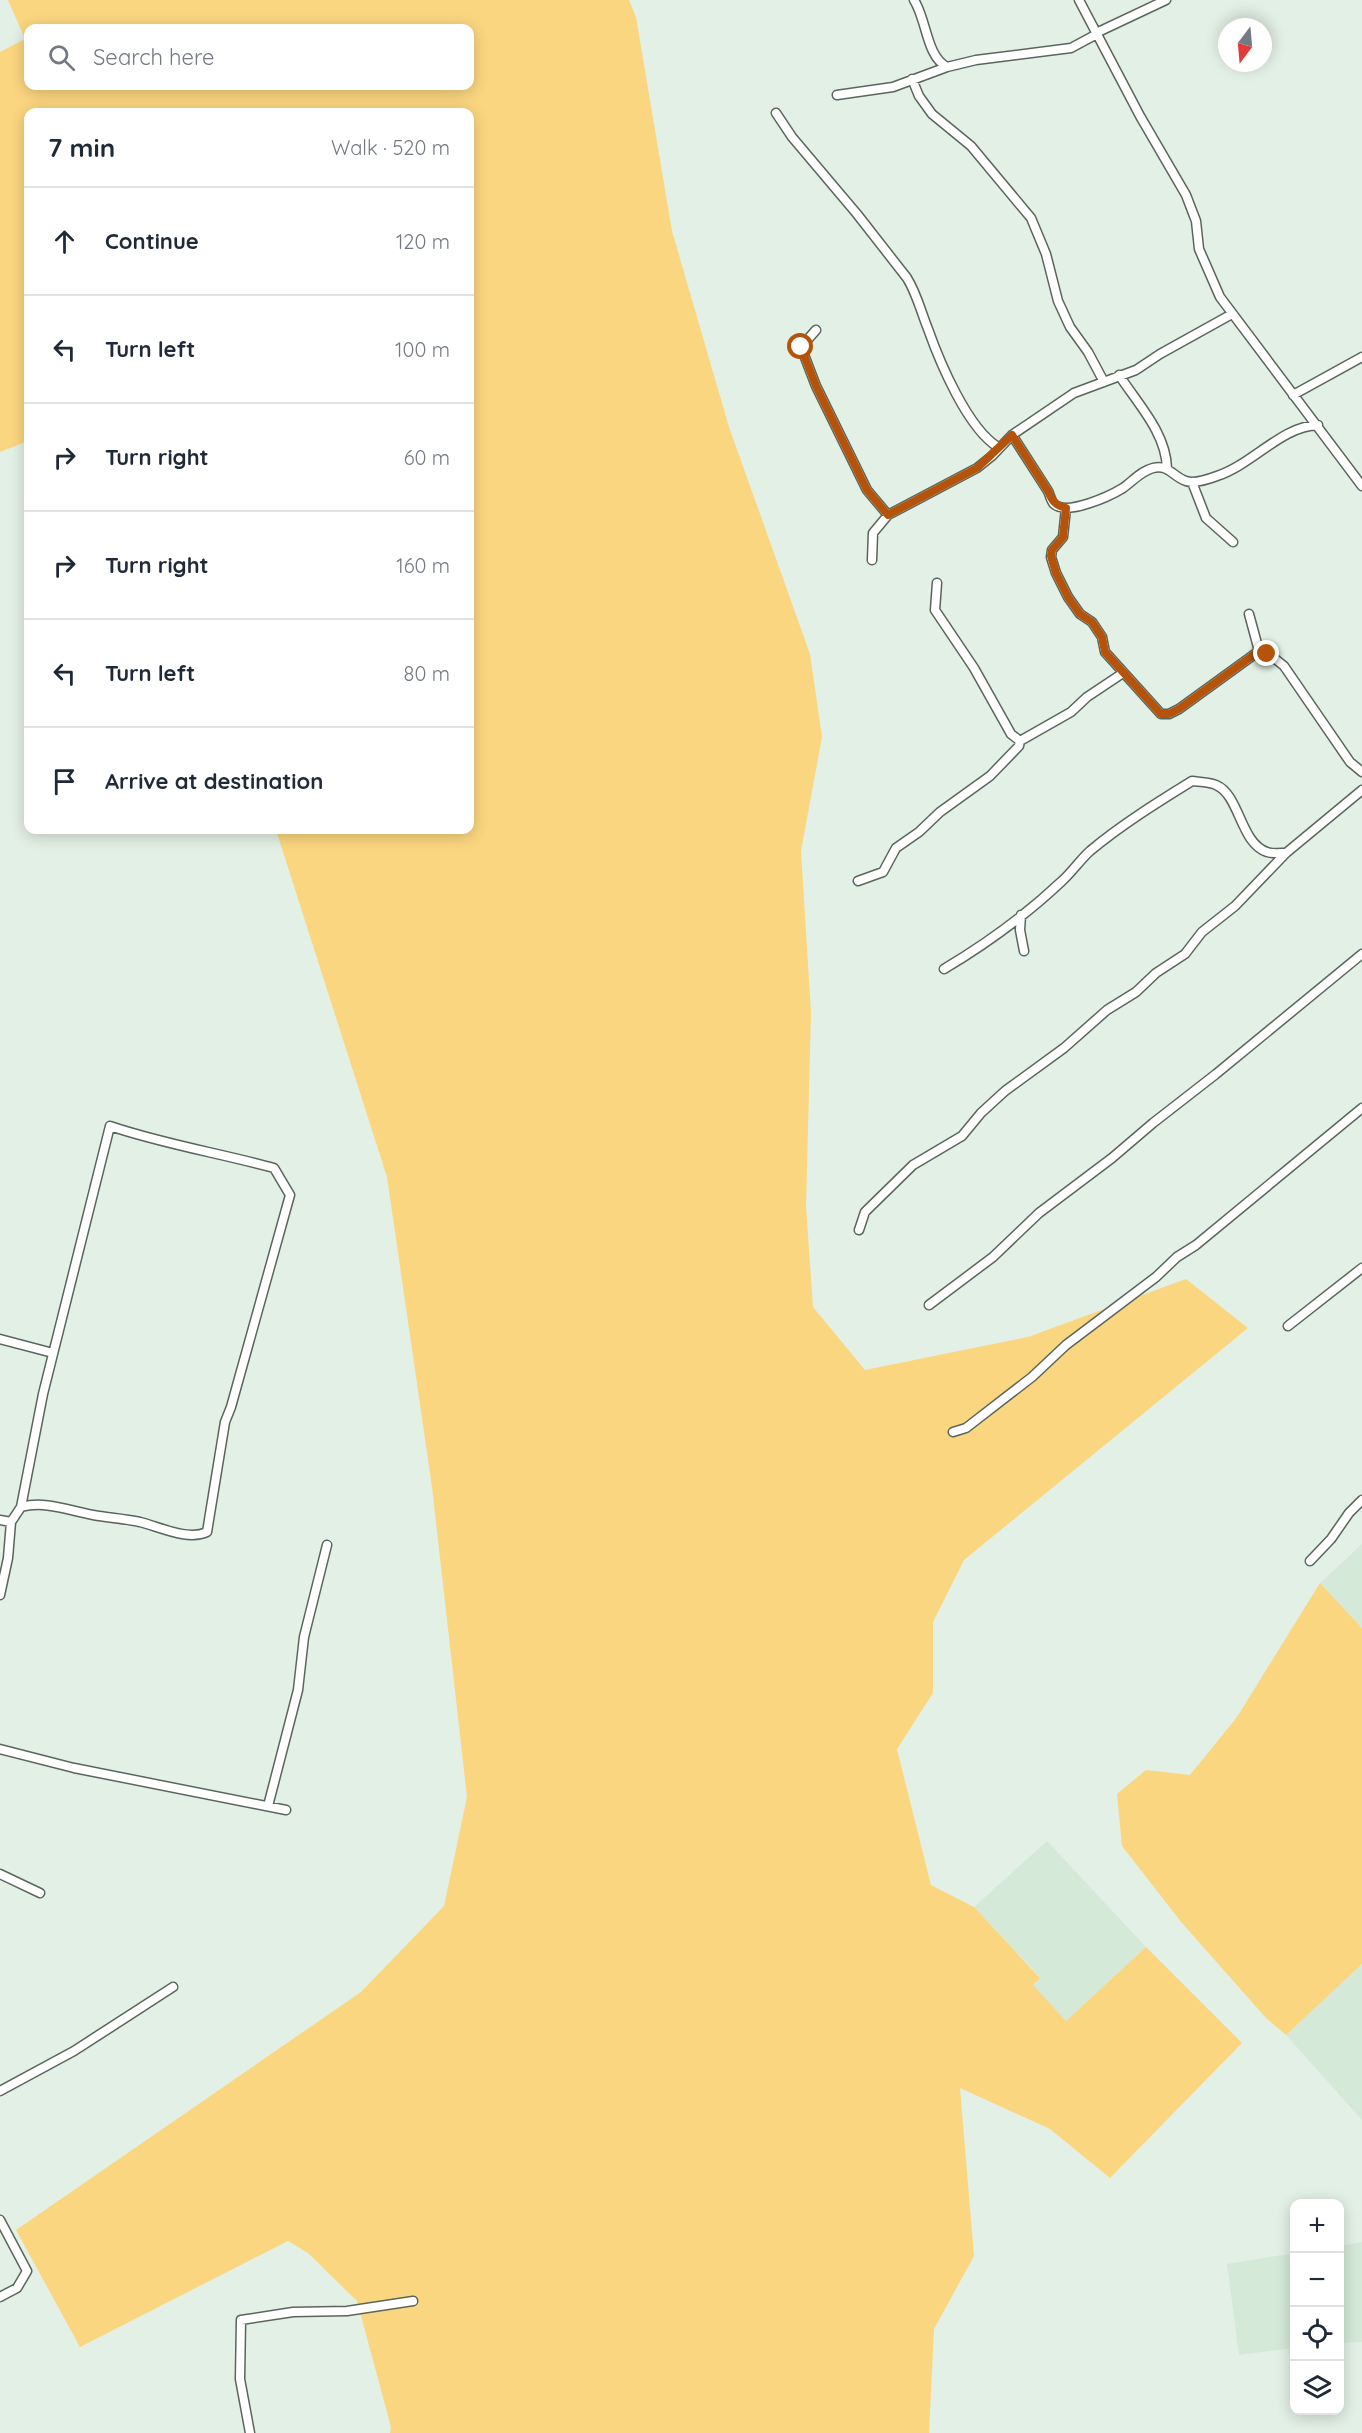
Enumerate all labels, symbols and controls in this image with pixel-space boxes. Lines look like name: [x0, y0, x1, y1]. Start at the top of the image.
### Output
north arrow: [1218, 18, 1272, 72]
search box: [24, 24, 474, 90]
icon: search: [45, 41, 78, 74]
text: Search here: [93, 43, 214, 71]
text: 7 min: [48, 131, 115, 164]
text: Walk · 520 m: [331, 135, 450, 160]
icon: ahead: [48, 225, 81, 258]
text: Continue: [105, 227, 199, 255]
text: 120 m: [396, 229, 450, 254]
icon: left: [48, 333, 81, 366]
route start: [787, 333, 813, 359]
text: Turn left: [105, 335, 195, 363]
text: 100 m: [395, 337, 450, 362]
icon: right: [48, 441, 81, 474]
text: Turn right: [105, 443, 209, 471]
text: 60 m: [404, 445, 450, 470]
icon: right: [48, 549, 81, 582]
text: Turn right: [105, 551, 209, 579]
text: 160 m: [396, 553, 450, 578]
route end: [1253, 640, 1279, 666]
icon: left: [48, 657, 81, 690]
text: Turn left: [105, 659, 195, 687]
text: 80 m: [404, 661, 450, 686]
icon: arrive: [48, 765, 81, 798]
text: Arrive at destination: [105, 767, 323, 795]
map controls: [1290, 2199, 1344, 2415]
button: +: [1290, 2199, 1344, 2253]
button: −: [1290, 2253, 1344, 2307]
button: locate: [1290, 2307, 1344, 2361]
button: layers: [1290, 2361, 1344, 2415]

